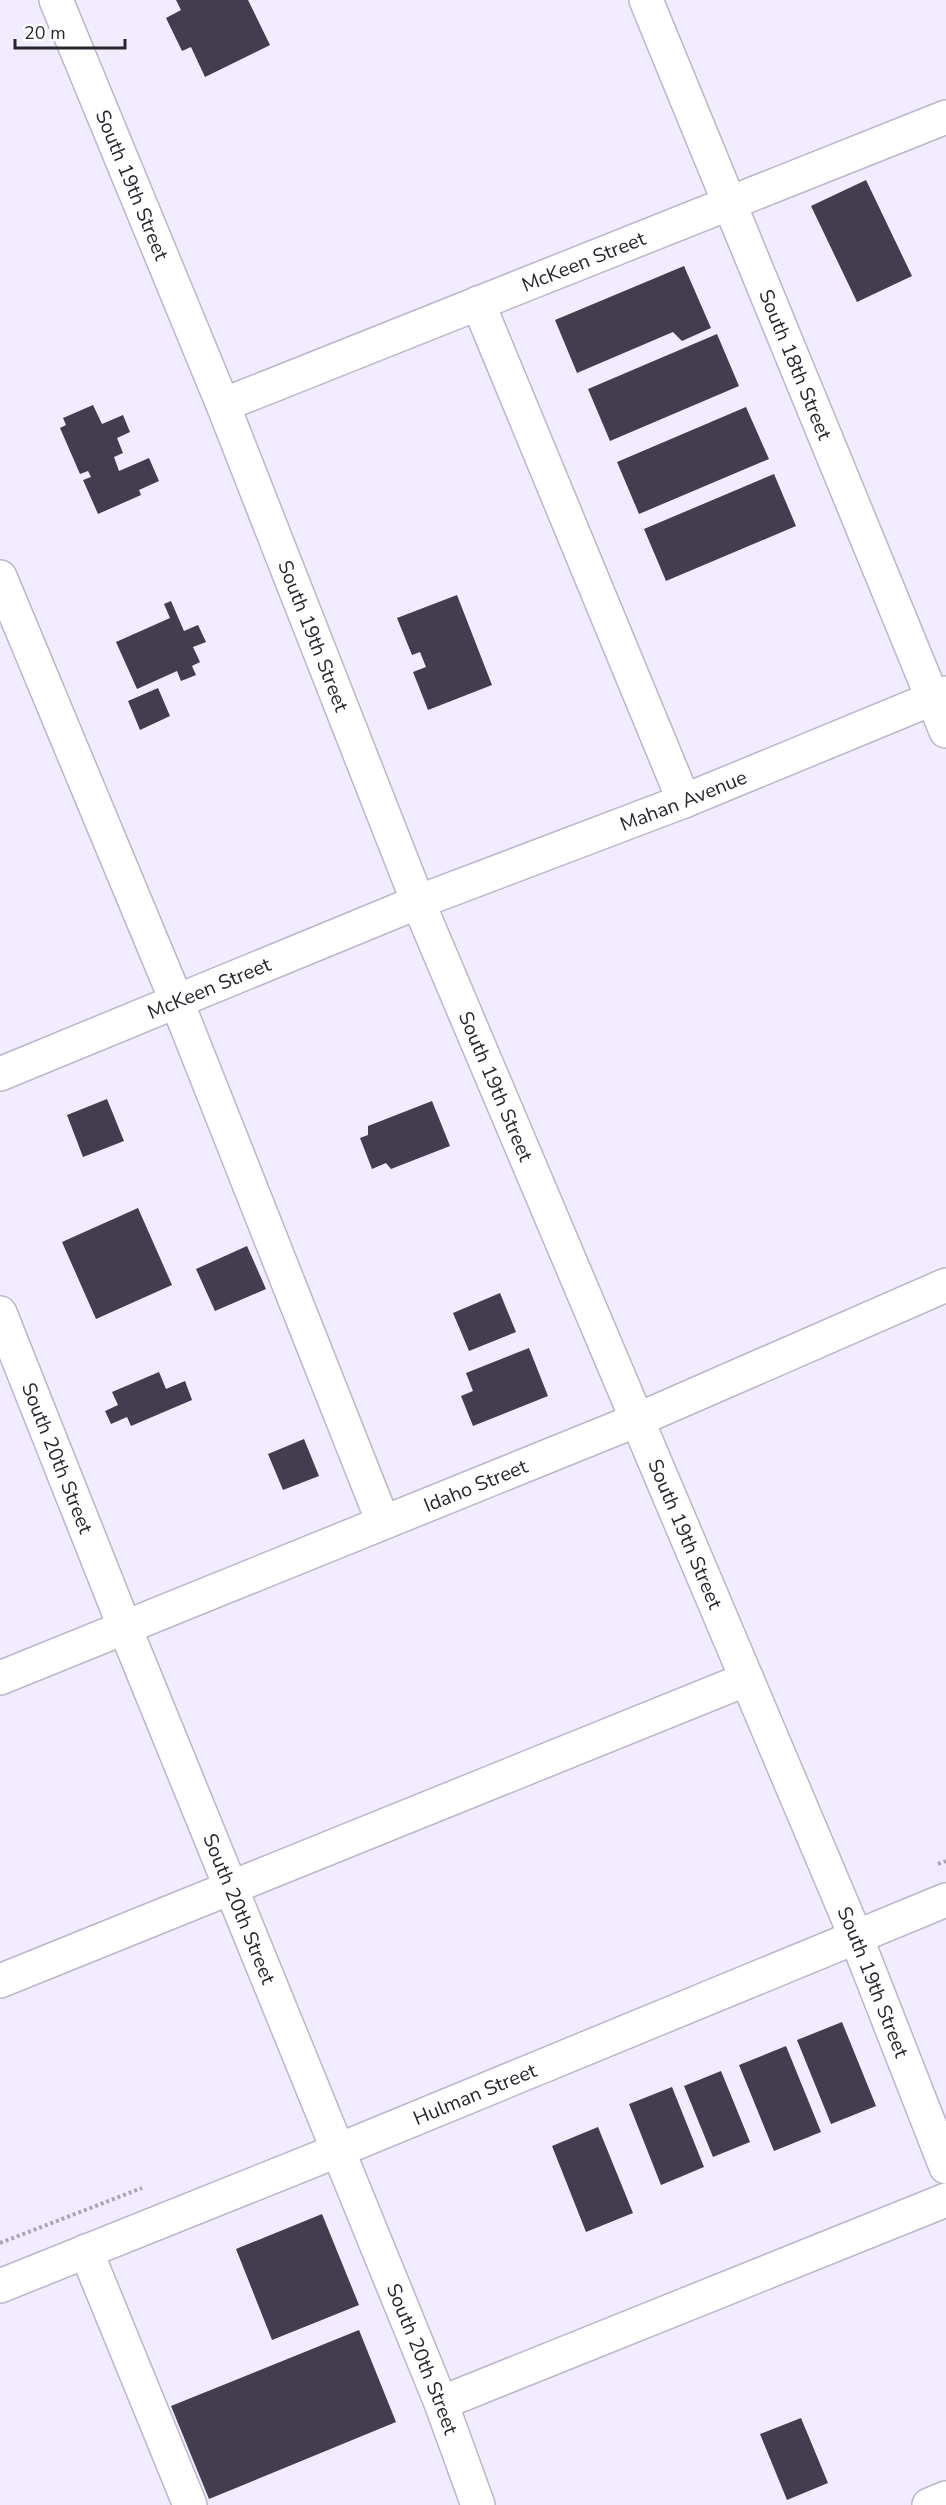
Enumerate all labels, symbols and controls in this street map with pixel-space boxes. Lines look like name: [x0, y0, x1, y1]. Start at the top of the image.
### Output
scale bar: [15, 12, 124, 50]
text: 20 m: [24, 21, 66, 45]
street label: South 19th Street: [89, 106, 176, 265]
street label: McKeen Street: [518, 224, 650, 298]
street label: South 18th Street: [753, 285, 839, 445]
street label: South 19th Street: [272, 556, 356, 716]
street label: Mahan Avenue: [616, 763, 751, 838]
street label: McKeen Street: [143, 950, 276, 1025]
street label: South 19th Street: [452, 1007, 540, 1166]
street label: South 20th Street: [15, 1379, 100, 1538]
street label: Idaho Street: [420, 1452, 532, 1519]
street label: South 19th Street: [642, 1455, 729, 1614]
street label: South 20th Street: [197, 1829, 283, 1989]
street label: South 19th Street: [831, 1902, 916, 2062]
street label: Hulman Street: [409, 2056, 541, 2132]
street label: South 20th Street: [380, 2279, 465, 2439]

